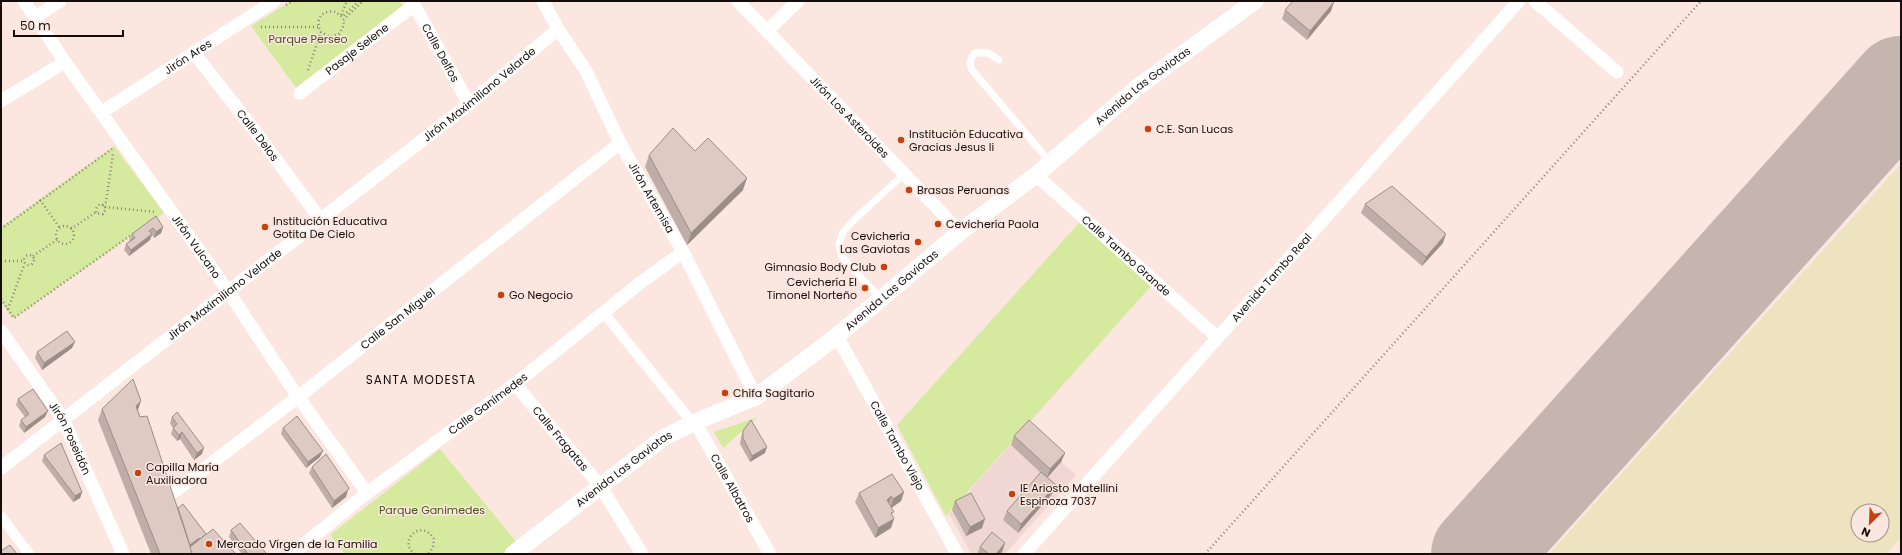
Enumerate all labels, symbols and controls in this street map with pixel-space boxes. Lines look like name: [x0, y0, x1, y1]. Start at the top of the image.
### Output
scale bar: [14, 12, 123, 38]
text: 50 m: [20, 17, 51, 34]
street label: Pasaje Selene: [322, 19, 392, 79]
street label: Calle Delfos: [418, 20, 463, 85]
park label: Parque Perseo: [268, 31, 348, 47]
street label: Jirón Ares: [161, 35, 215, 78]
street label: Jirón Maximiliano Velarde: [419, 43, 539, 145]
street label: Avenida Las Gaviotas: [1091, 43, 1194, 129]
street label: Jirón Los Asteroides: [806, 73, 893, 162]
street label: Calle Delos: [233, 106, 283, 165]
place label: C.E. San Lucas: [1156, 121, 1233, 137]
marker: C.E. San Lucas: [1143, 124, 1153, 134]
place label: Institución Educativa Gracias Jesus Ii: [909, 126, 1023, 155]
marker: Institución Educativa Gracias Jesus Ii: [896, 135, 906, 145]
street label: Jirón Artemisa: [625, 159, 678, 236]
place label: Brasas Peruanas: [917, 182, 1009, 198]
marker: Brasas Peruanas: [904, 185, 914, 195]
street label: Jirón Vulcano: [168, 211, 225, 282]
street label: Calle Tambo Grande: [1078, 211, 1174, 300]
place label: Institución Educativa Gotita De Cielo: [273, 213, 387, 242]
place label: Cevichería Paola: [946, 216, 1039, 232]
marker: Cevichería Paola: [933, 219, 943, 229]
marker: Institución Educativa Gotita De Cielo: [260, 222, 270, 232]
place label: Cevichería Las Gaviotas: [840, 228, 910, 257]
street label: Avenida Tambo Real: [1228, 230, 1315, 325]
marker: Cevichería Las Gaviotas: [913, 237, 923, 247]
street label: Jirón Maximiliano Velarde: [164, 244, 285, 344]
street label: Avenida Las Gaviotas: [841, 246, 942, 334]
place label: Gimnasio Body Club: [764, 259, 876, 275]
marker: Gimnasio Body Club: [879, 262, 889, 272]
place label: Cevichería El Timonel Norteño: [767, 274, 857, 303]
marker: Cevichería El Timonel Norteño: [860, 283, 870, 293]
street label: Calle San Miguel: [357, 284, 438, 353]
place label: Go Negocio: [509, 287, 573, 303]
marker: Go Negocio: [496, 290, 506, 300]
street label: Calle Ganímedes: [445, 369, 531, 438]
district label: SANTA MODESTA: [366, 371, 476, 388]
place label: Chifa Sagitario: [733, 385, 815, 401]
marker: Chifa Sagitario: [720, 388, 730, 398]
street label: Jirón Poseidón: [45, 398, 95, 477]
street label: Calle Tambo Viejo: [866, 398, 928, 493]
street label: Calle Fragatas: [529, 403, 593, 475]
street label: Avenida Las Gaviotas: [572, 427, 675, 511]
street label: Calle Albatros: [707, 451, 759, 526]
place label: Capilla María Auxiliadora: [146, 459, 219, 488]
marker: Capilla María Auxiliadora: [133, 468, 143, 478]
place label: IE Ariosto Matellini Espinoza 7037: [1020, 480, 1118, 509]
marker: IE Ariosto Matellini Espinoza 7037: [1007, 489, 1017, 499]
park label: Parque Ganimedes: [379, 502, 485, 518]
north arrow: [1850, 503, 1890, 543]
text: N: [1859, 523, 1873, 541]
place label: Mercado Vírgen de la Familia: [217, 536, 378, 552]
marker: Mercado Vírgen de la Familia: [204, 539, 214, 549]

